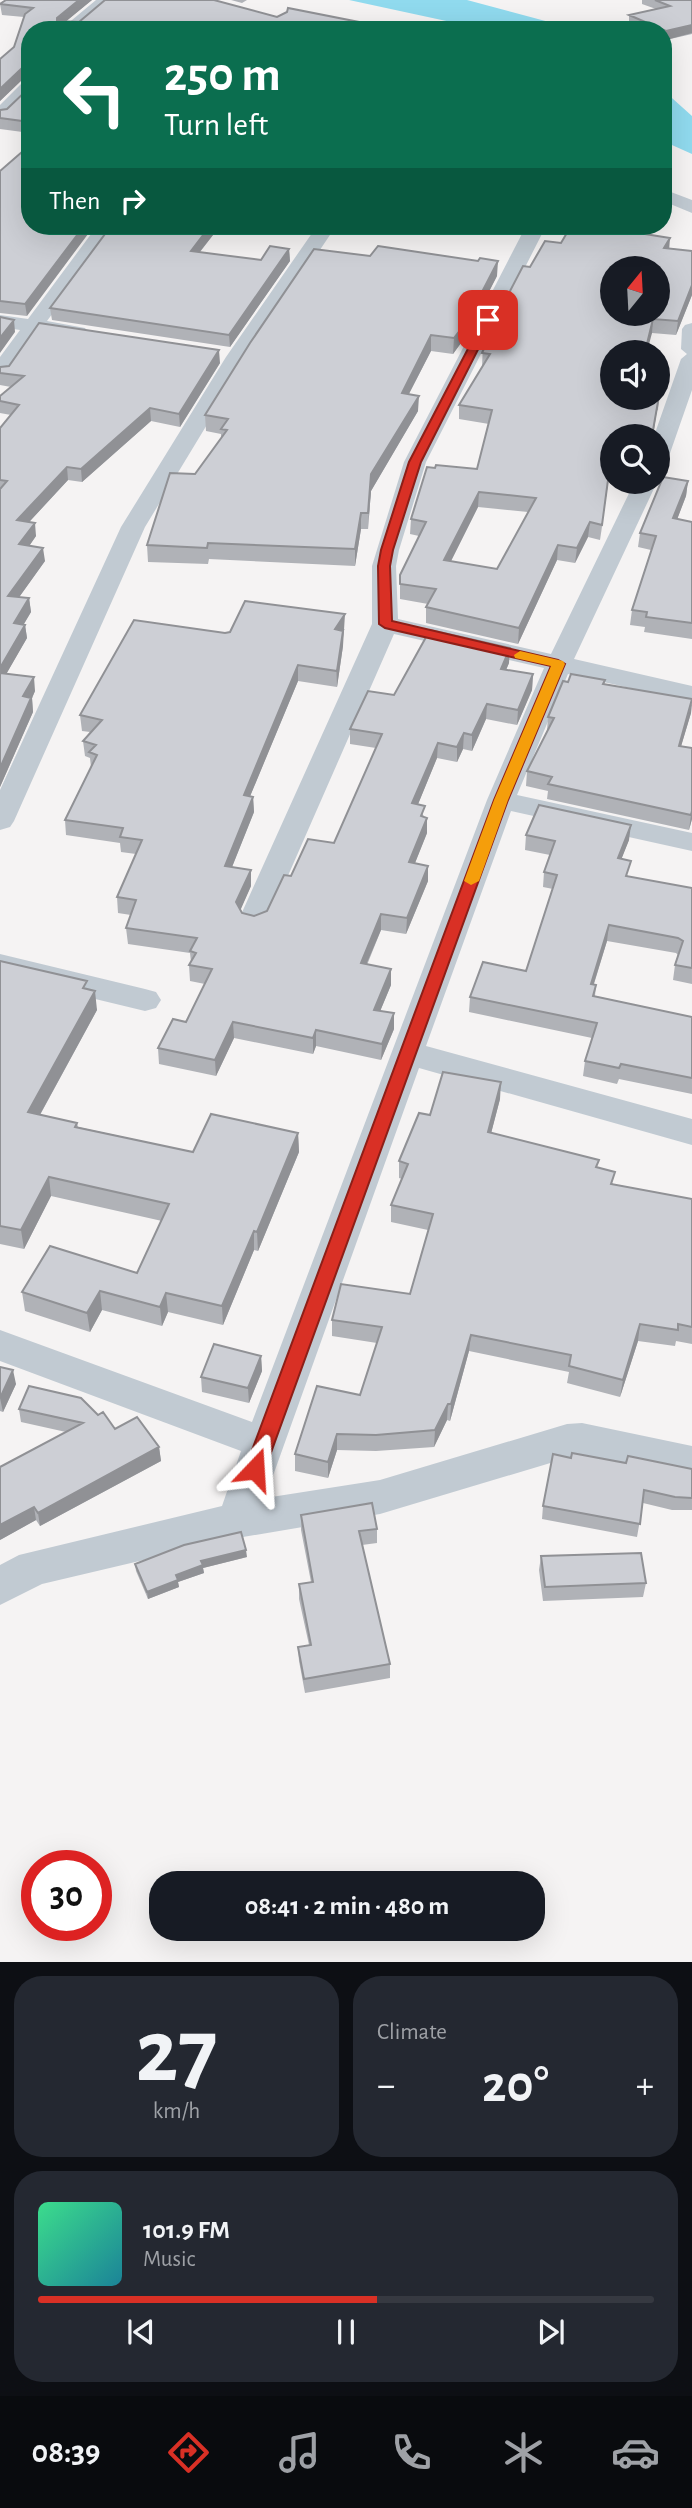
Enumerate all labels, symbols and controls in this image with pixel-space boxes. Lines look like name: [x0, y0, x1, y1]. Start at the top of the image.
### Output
icon: left: [49, 49, 140, 140]
text: 250 m: [164, 51, 281, 100]
text: Turn left: [164, 109, 268, 141]
icon: right: [114, 182, 152, 220]
text: Then: [49, 188, 100, 214]
north arrow: [600, 256, 670, 326]
map controls: [600, 256, 670, 494]
pin: [458, 290, 518, 350]
icon: arrive: [469, 301, 507, 339]
button: sound: [600, 340, 670, 410]
button: search: [600, 424, 670, 494]
position arrow: [218, 1432, 292, 1506]
speed limit sign: 30: [21, 1850, 112, 1941]
text: 08:41 · 2 min · 480 m: [245, 1893, 449, 1919]
text: 27: [135, 2007, 218, 2098]
text: Climate: [377, 2021, 447, 2044]
text: 20°: [482, 2059, 549, 2111]
text: −: [377, 2067, 395, 2105]
text: +: [636, 2067, 654, 2105]
text: km/h: [153, 2100, 200, 2123]
text: 101.9 FM: [143, 2217, 230, 2243]
text: Music: [143, 2248, 195, 2271]
icon: previous: [122, 2313, 160, 2351]
icon: pause: [327, 2313, 365, 2351]
icon: next: [532, 2313, 570, 2351]
icon: directions: [164, 2428, 213, 2477]
icon: music: [275, 2428, 324, 2477]
icon: phone: [387, 2428, 436, 2477]
icon: climate: [499, 2428, 548, 2477]
icon: car: [611, 2428, 660, 2477]
text: 08:39: [31, 2436, 101, 2468]

